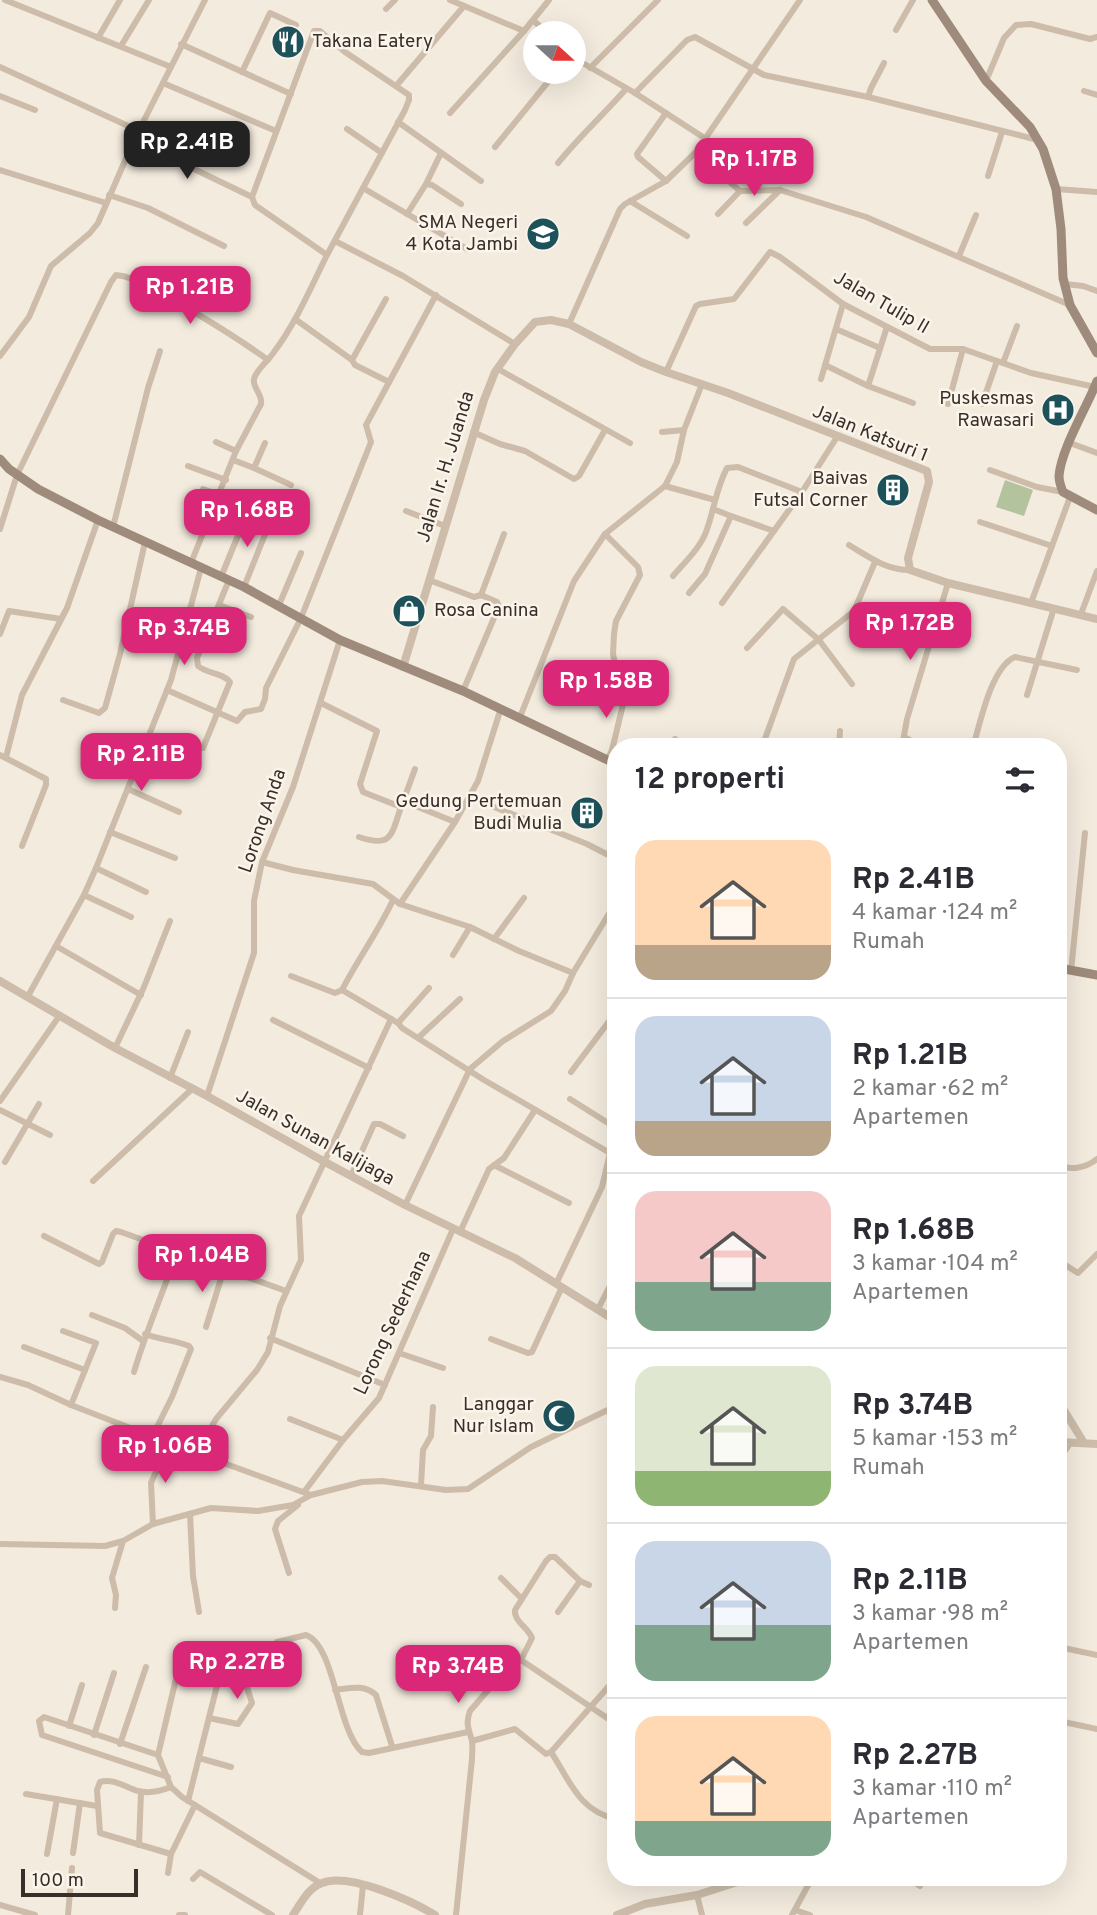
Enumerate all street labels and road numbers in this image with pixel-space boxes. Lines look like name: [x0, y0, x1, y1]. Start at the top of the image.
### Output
street label: Jalan Tulip II: [829, 266, 933, 340]
street label: Jalan Ir. H. Juanda: [412, 389, 480, 545]
street label: Jalan Katsuri 1: [809, 400, 931, 468]
street label: Lorong Anda: [234, 766, 292, 876]
street label: Jalan Sunan Kalijaga: [231, 1084, 399, 1192]
street label: Lorong Sederhana: [349, 1247, 437, 1399]

